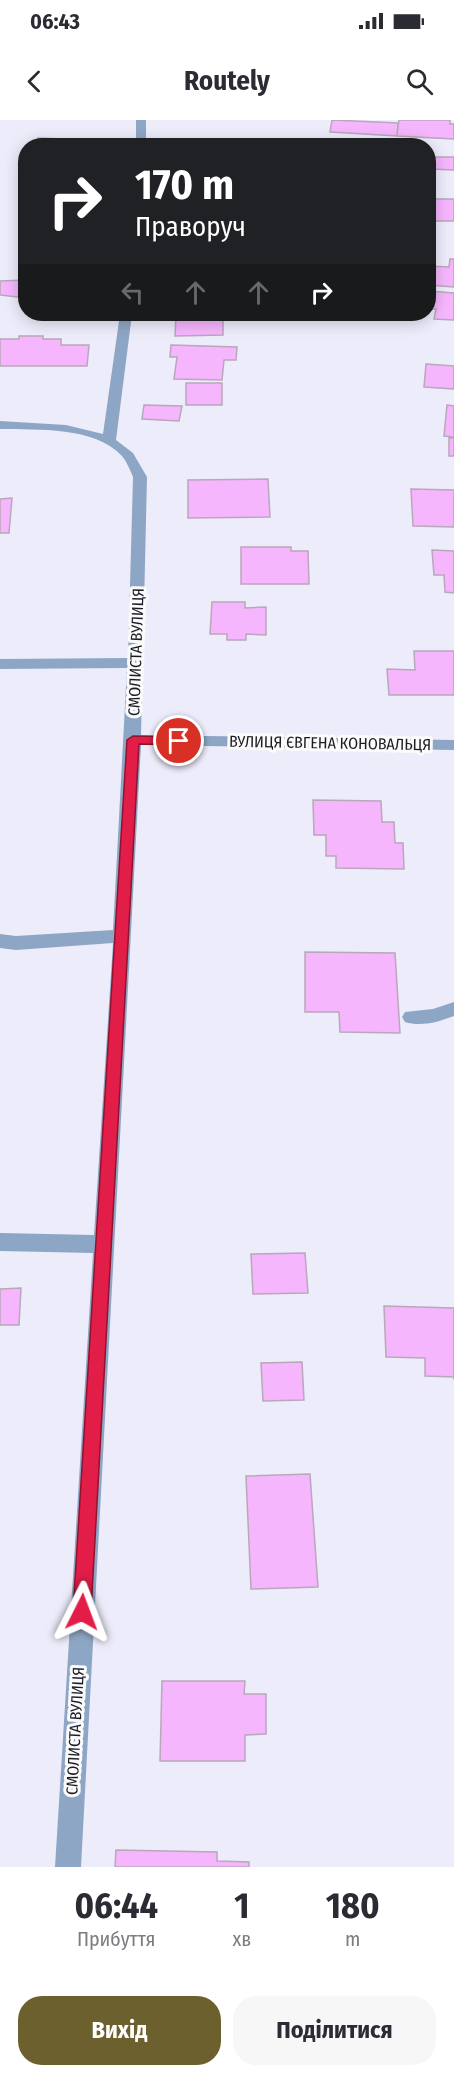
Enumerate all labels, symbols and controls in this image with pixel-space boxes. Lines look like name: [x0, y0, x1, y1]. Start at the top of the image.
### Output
text: 06:43: [30, 8, 80, 35]
icon: back: [18, 65, 51, 98]
text: Routely: [184, 65, 270, 97]
icon: search: [403, 65, 436, 98]
text: 170 m: [135, 160, 234, 210]
icon: right: [36, 162, 114, 240]
text: Праворуч: [135, 211, 246, 243]
icon: left: [116, 276, 149, 309]
icon: ahead: [179, 276, 212, 309]
icon: ahead: [242, 276, 275, 309]
icon: right: [305, 276, 338, 309]
street label: СМОЛИСТА ВУЛИЦЯ: [124, 588, 148, 716]
pin: [153, 715, 204, 766]
icon: arrive: [162, 724, 195, 757]
street label: ВУЛИЦЯ ЄВГЕНА КОНОВАЛЬЦЯ: [229, 732, 431, 754]
position arrow: [50, 1580, 114, 1644]
street label: СМОЛИСТА ВУЛИЦЯ: [62, 1666, 88, 1796]
text: 06:44: [74, 1884, 158, 1928]
text: 1: [234, 1884, 249, 1928]
text: 180: [326, 1884, 380, 1928]
text: Прибуття: [77, 1927, 156, 1951]
text: хв: [232, 1927, 251, 1951]
text: m: [345, 1927, 360, 1951]
button: Вихід: [18, 1996, 221, 2065]
button: Поділитися: [233, 1996, 436, 2065]

